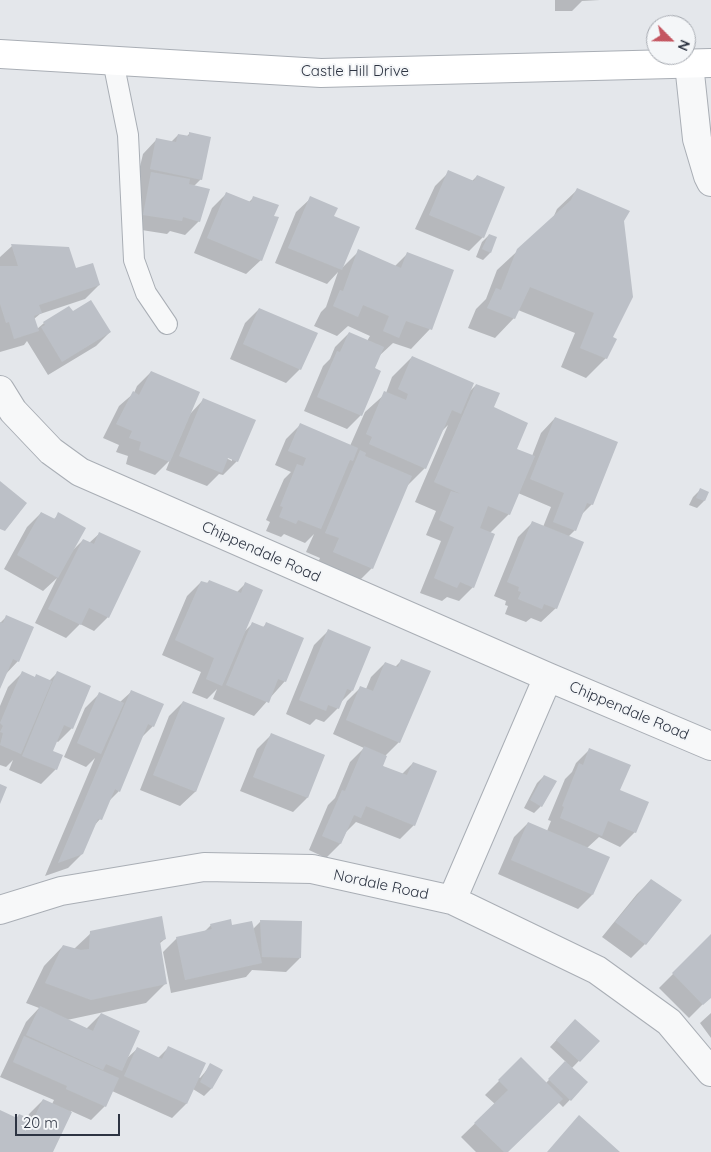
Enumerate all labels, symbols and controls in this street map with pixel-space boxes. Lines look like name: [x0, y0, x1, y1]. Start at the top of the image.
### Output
north arrow: [646, 15, 696, 65]
text: N: [674, 37, 694, 54]
street label: Castle Hill Drive: [301, 62, 409, 80]
street label: Chippendale Road: [199, 518, 323, 586]
street label: Chippendale Road: [567, 678, 691, 744]
street label: Nordale Road: [332, 866, 430, 904]
scale bar: [18, 1104, 122, 1136]
text: 20 m: [23, 1113, 58, 1132]

